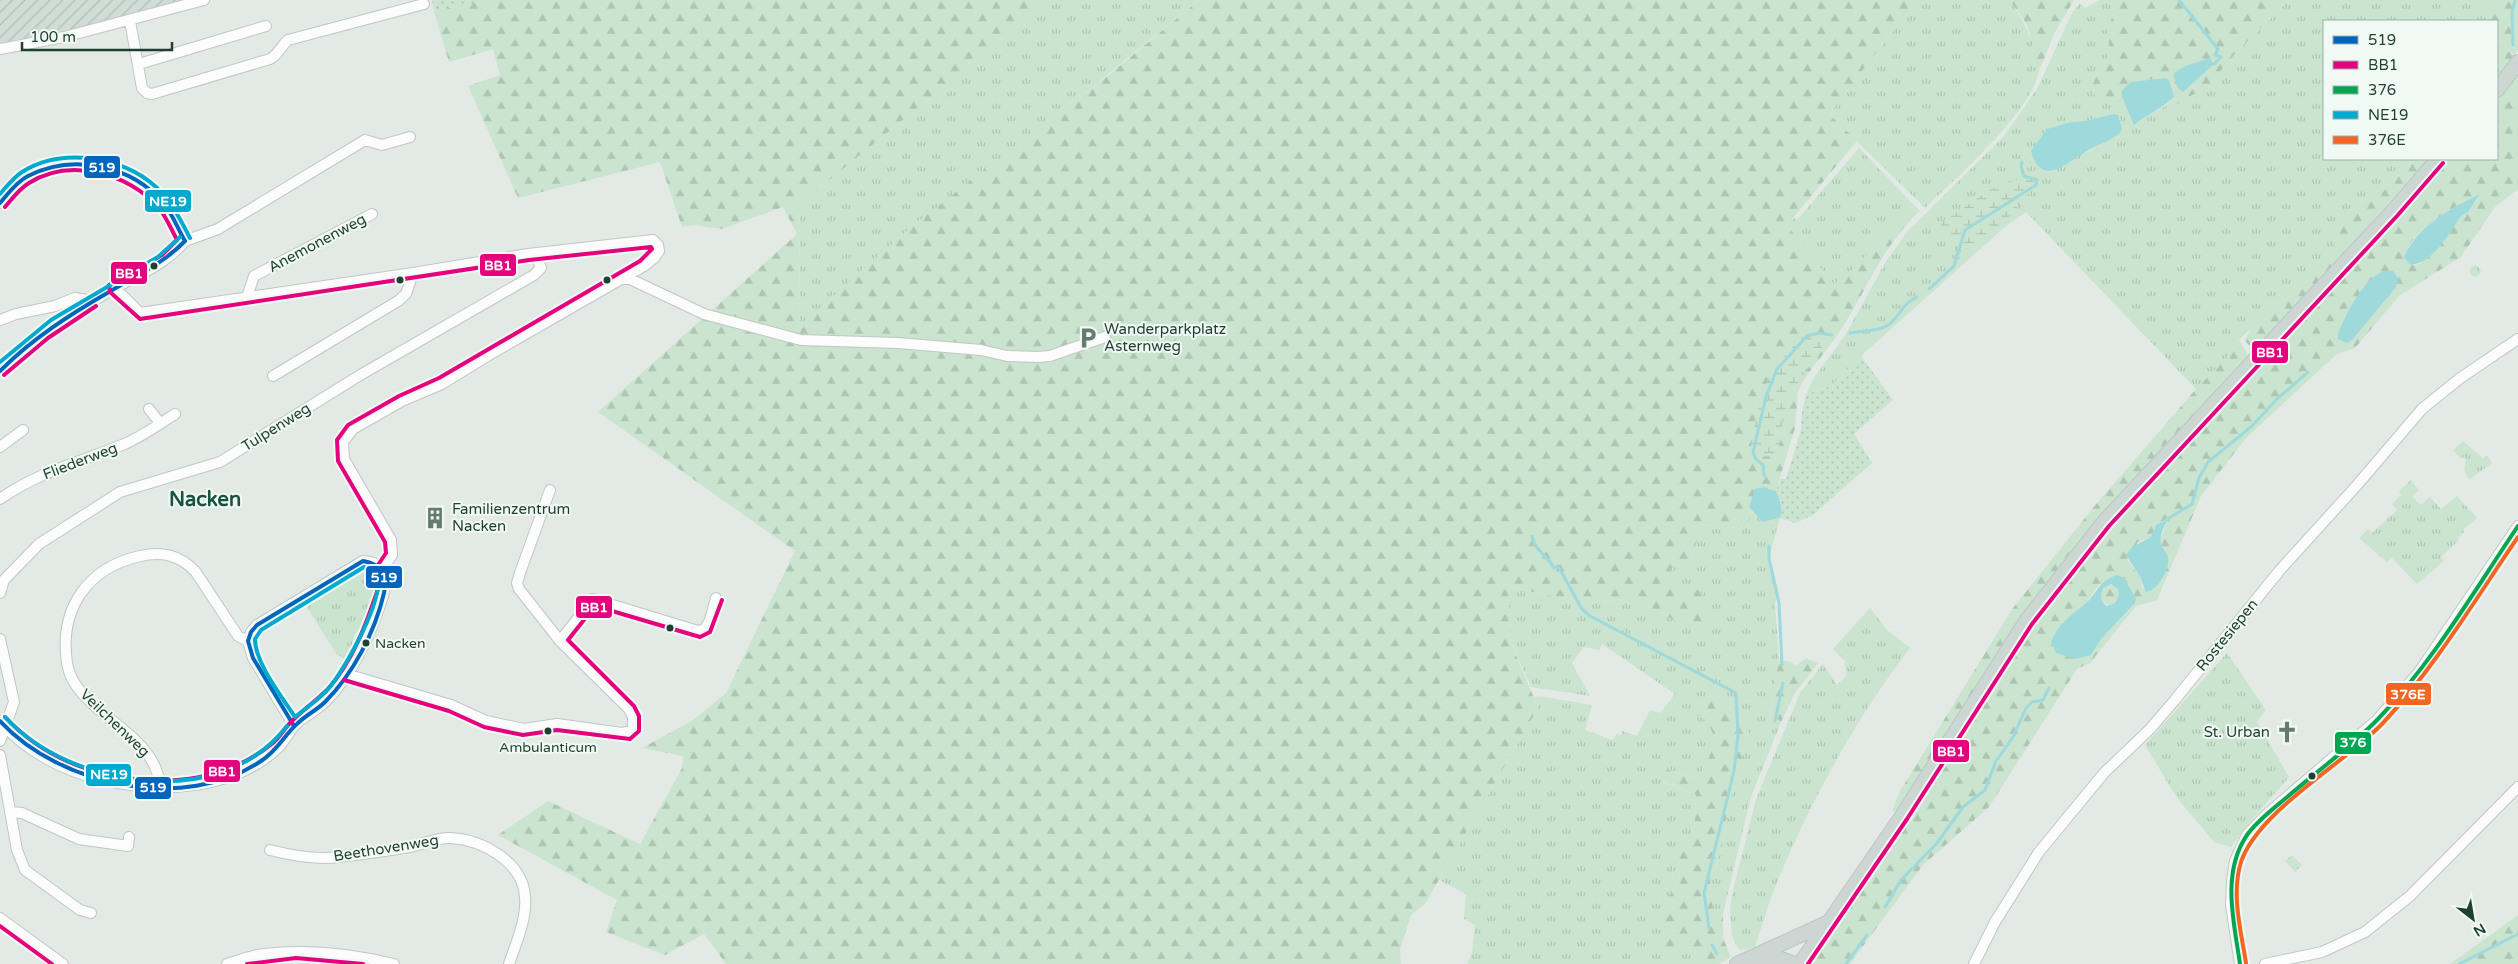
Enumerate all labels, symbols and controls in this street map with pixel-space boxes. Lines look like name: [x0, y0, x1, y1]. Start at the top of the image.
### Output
scale bar: [22, 20, 172, 52]
legend: [2323, 20, 2498, 160]
text: 100 m: [30, 28, 76, 46]
text: 519: [2368, 31, 2396, 49]
text: BB1: [2368, 56, 2398, 74]
text: 376: [2368, 81, 2396, 99]
text: NE19: [2368, 106, 2408, 124]
text: 376E: [2368, 131, 2406, 149]
line badge: 519: [83, 155, 121, 179]
text: 519: [89, 159, 115, 176]
line badge: NE19: [144, 189, 192, 213]
text: NE19: [149, 193, 187, 210]
street label: Anemonenweg: [265, 210, 369, 276]
line badge: BB1: [479, 253, 517, 277]
text: BB1: [484, 257, 512, 274]
line badge: BB1: [110, 261, 148, 285]
unlabelled marker: [149, 261, 159, 271]
text: BB1: [115, 265, 143, 282]
unlabelled marker: [395, 275, 405, 285]
unlabelled marker: [602, 275, 612, 285]
place label: Wanderparkplatz Asternweg: [1104, 320, 1226, 355]
parking icon: Wanderparkplatz Asternweg: [1075, 325, 1101, 351]
line badge: BB1: [2251, 340, 2289, 364]
text: BB1: [2256, 344, 2284, 361]
street label: Tulpenweg: [238, 399, 314, 455]
street label: Fliederweg: [40, 439, 120, 483]
district label: Nacken: [169, 488, 241, 512]
place label: Familienzentrum Nacken: [452, 500, 570, 535]
building icon: Familienzentrum Nacken: [422, 505, 448, 531]
line badge: 519: [365, 565, 403, 589]
text: 519: [371, 569, 397, 586]
line badge: BB1: [575, 595, 613, 619]
street label: Rostesiepen: [2192, 595, 2262, 675]
text: BB1: [580, 599, 608, 616]
unlabelled marker: [665, 623, 675, 633]
place label: Nacken: [375, 635, 426, 652]
marker: Nacken: [361, 638, 371, 648]
line badge: 376E: [2385, 682, 2432, 706]
street label: Veilchenweg: [76, 685, 154, 761]
text: 376E: [2390, 686, 2426, 703]
church icon: St. Urban: [2274, 719, 2300, 745]
place label: St. Urban: [2204, 723, 2270, 741]
marker: Ambulanticum: [543, 726, 553, 736]
line badge: 376: [2334, 731, 2372, 755]
text: 376: [2340, 734, 2366, 751]
place label: Ambulanticum: [499, 739, 597, 756]
line badge: BB1: [1932, 739, 1970, 763]
text: BB1: [1937, 743, 1965, 760]
line badge: BB1: [203, 759, 241, 783]
line badge: NE19: [85, 763, 132, 787]
text: BB1: [208, 763, 236, 780]
text: NE19: [90, 766, 128, 783]
unlabelled marker: [2307, 771, 2317, 781]
line badge: 519: [134, 776, 172, 800]
text: 519: [140, 779, 166, 796]
street label: Beethovenweg: [332, 831, 440, 865]
north arrow: [2448, 894, 2498, 944]
text: N: [2470, 920, 2489, 940]

